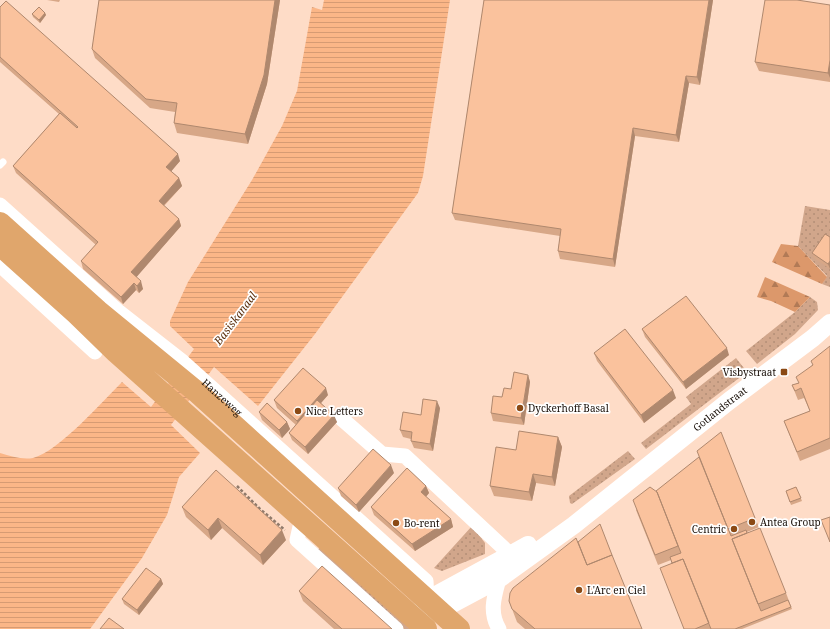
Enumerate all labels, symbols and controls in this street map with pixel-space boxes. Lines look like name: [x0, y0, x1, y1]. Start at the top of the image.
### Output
water label: Basiskanaal: [210, 288, 260, 348]
place label: Visbystraat: [723, 365, 776, 379]
marker: Visbystraat: [779, 367, 789, 377]
street label: Hanzeweg: [199, 375, 246, 420]
street label: Gotlandstraat: [690, 383, 750, 434]
place label: Dyckerhoff Basal: [528, 401, 609, 415]
marker: Dyckerhoff Basal: [515, 403, 525, 413]
place label: Nice Letters: [306, 404, 363, 418]
marker: Nice Letters: [293, 406, 303, 416]
place label: Antea Group: [760, 515, 821, 529]
place label: Bo-rent: [404, 516, 440, 530]
marker: Antea Group: [747, 517, 757, 527]
marker: Bo-rent: [391, 518, 401, 528]
place label: Centric: [692, 522, 726, 536]
marker: Centric: [729, 524, 739, 534]
place label: L'Arc en Ciel: [587, 583, 646, 597]
marker: L'Arc en Ciel: [574, 585, 584, 595]

